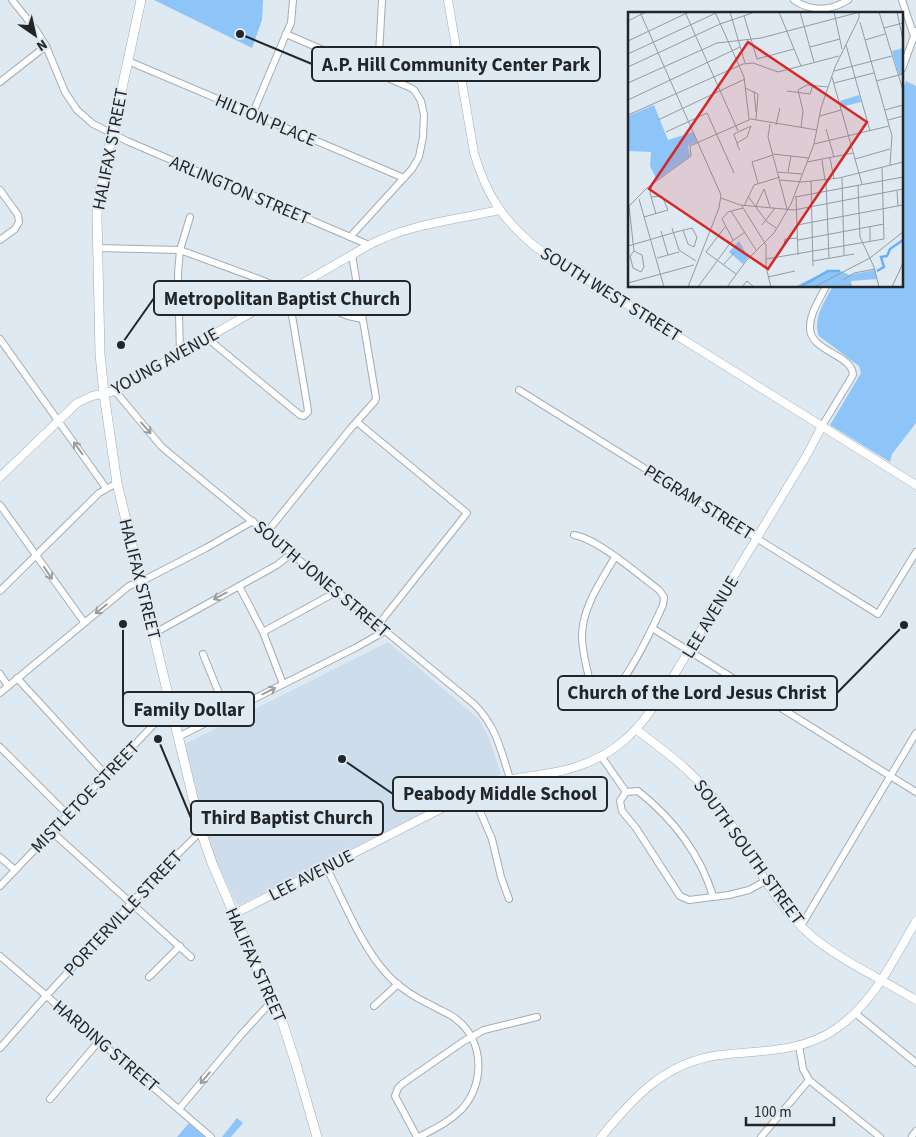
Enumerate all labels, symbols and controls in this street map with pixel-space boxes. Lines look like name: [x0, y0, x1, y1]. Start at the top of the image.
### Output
north arrow: [10, 10, 60, 60]
inset map: [628, 12, 904, 288]
text: N: [32, 34, 51, 56]
callout: A.P. Hill Community Center Park: [312, 47, 600, 81]
text: A.P. Hill Community Center Park: [321, 52, 591, 79]
street label: HALIFAX STREET: [86, 86, 135, 212]
street label: HILTON PLACE: [211, 88, 320, 153]
street label: ARLINGTON STREET: [166, 150, 314, 231]
street label: SOUTH WEST STREET: [535, 241, 686, 348]
callout: Metropolitan Baptist Church: [154, 281, 410, 315]
text: Metropolitan Baptist Church: [164, 286, 400, 313]
street label: YOUNG AVENUE: [106, 322, 223, 402]
one-way arrow: [140, 422, 152, 435]
one-way arrow: [73, 441, 83, 455]
street label: PEGRAM STREET: [639, 459, 759, 546]
street label: SOUTH JONES STREET: [248, 515, 395, 644]
street label: HALIFAX STREET: [112, 516, 167, 642]
one-way arrow: [43, 566, 53, 580]
street label: LEE AVENUE: [676, 571, 745, 663]
one-way arrow: [213, 591, 228, 601]
one-way arrow: [94, 603, 107, 614]
callout: Church of the Lord Jesus Christ: [558, 676, 837, 710]
text: Church of the Lord Jesus Christ: [567, 680, 827, 707]
one-way arrow: [261, 686, 276, 695]
callout: Family Dollar: [123, 692, 254, 726]
text: Family Dollar: [134, 697, 245, 724]
street label: MISTLETOE STREET: [25, 736, 146, 859]
street label: SOUTH SOUTH STREET: [687, 775, 810, 930]
callout: Peabody Middle School: [393, 777, 607, 811]
text: Peabody Middle School: [403, 781, 598, 808]
callout: Third Baptist Church: [191, 801, 383, 835]
text: Third Baptist Church: [201, 805, 373, 832]
street label: LEE AVENUE: [264, 843, 358, 908]
street label: PORTERVILLE STREET: [58, 845, 189, 982]
street label: HALIFAX STREET: [219, 904, 292, 1027]
street label: HARDING STREET: [47, 994, 164, 1099]
one-way arrow: [200, 1071, 211, 1084]
scale bar: [746, 1094, 834, 1126]
text: 100 m: [754, 1102, 792, 1123]

